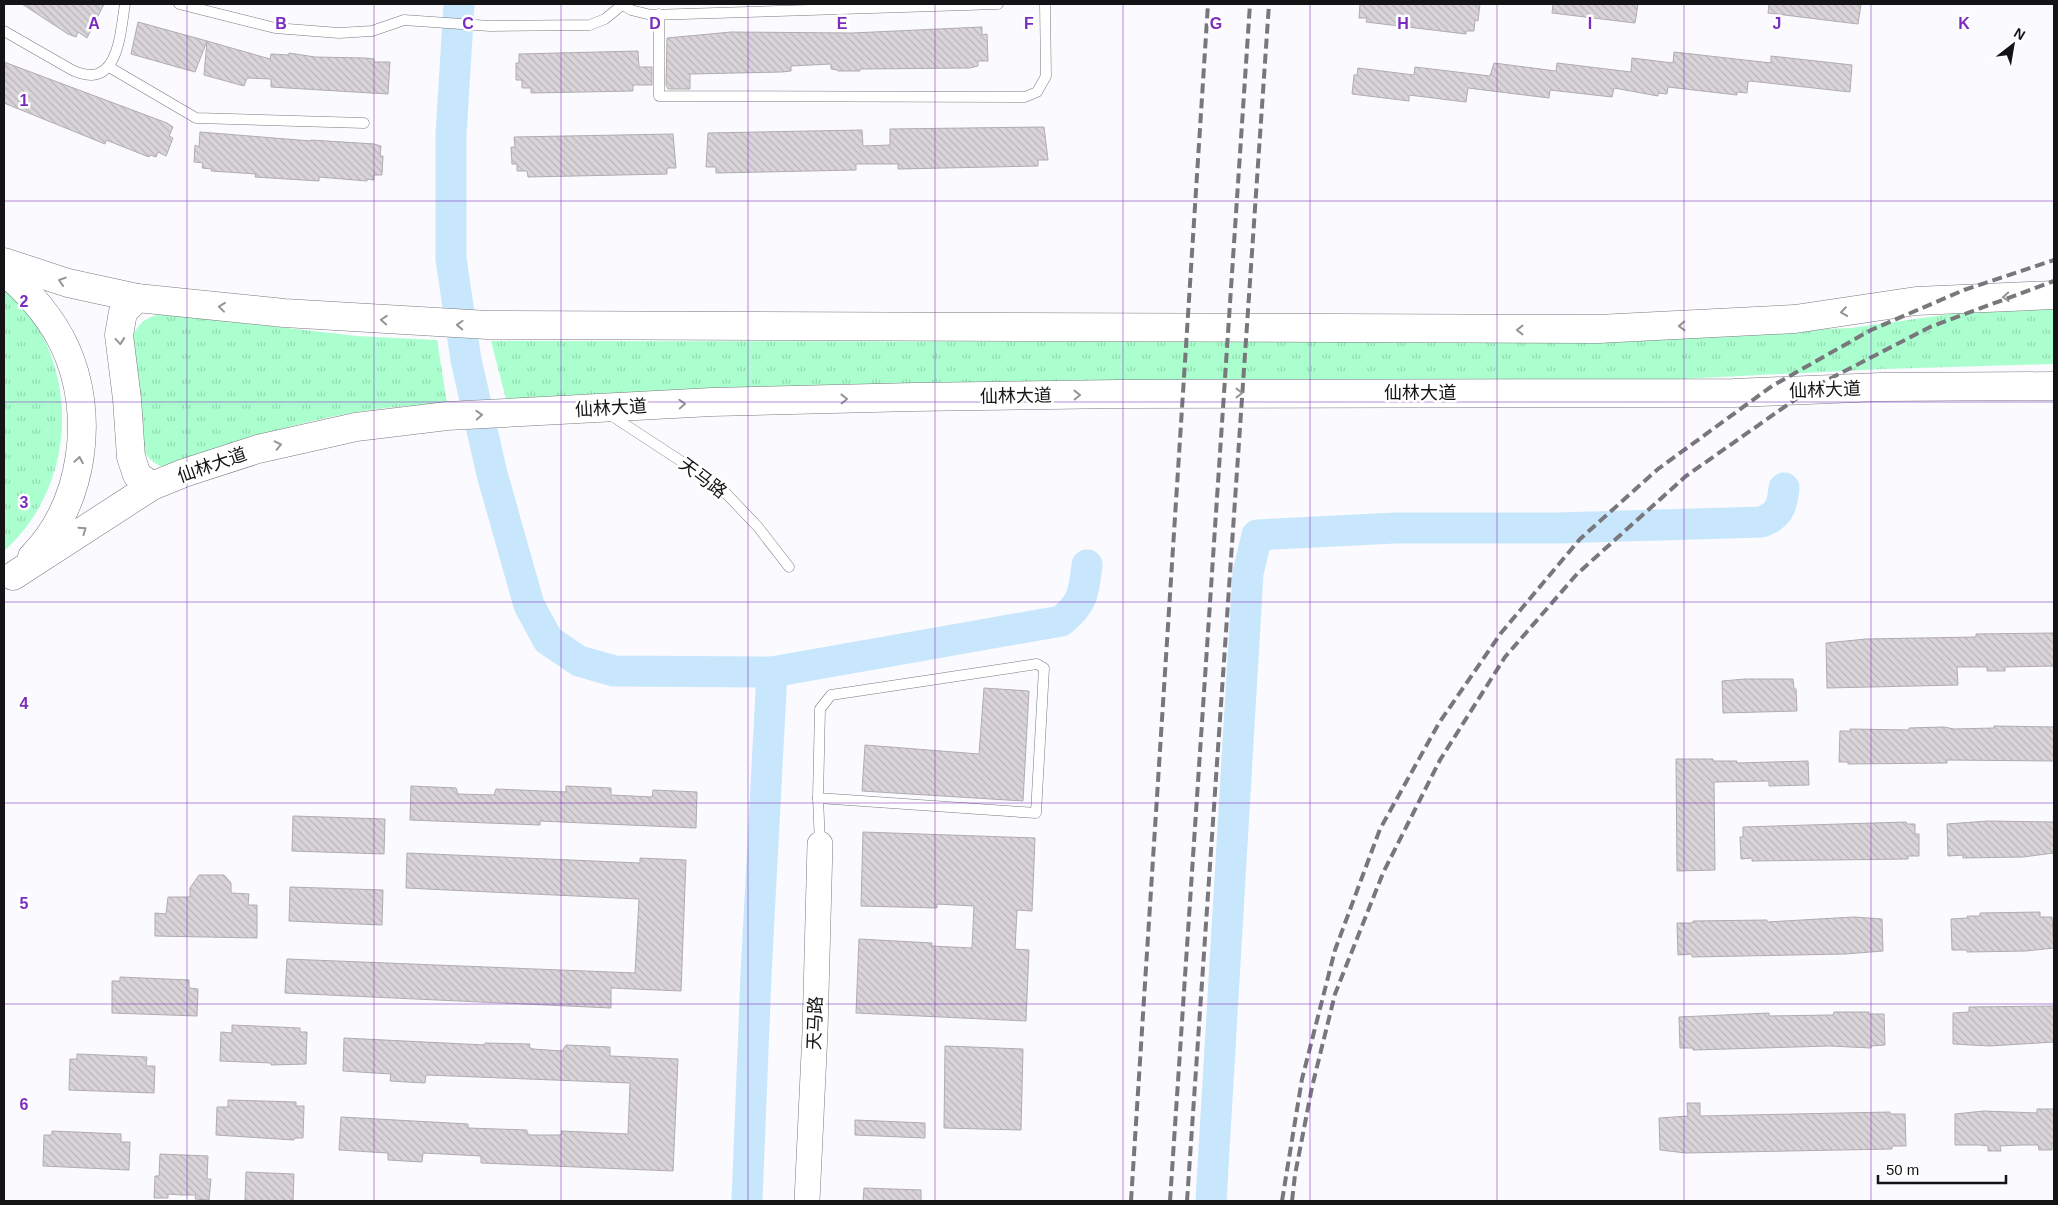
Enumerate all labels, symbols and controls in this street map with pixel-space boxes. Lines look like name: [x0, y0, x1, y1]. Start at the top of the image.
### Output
text: A: [88, 15, 100, 32]
text: B: [275, 15, 287, 32]
text: C: [462, 15, 474, 32]
text: D: [649, 15, 661, 32]
text: E: [837, 15, 848, 32]
text: F: [1024, 15, 1034, 32]
text: G: [1210, 15, 1222, 32]
text: H: [1397, 15, 1409, 32]
text: I: [1588, 15, 1592, 32]
text: J: [1773, 15, 1781, 32]
text: K: [1958, 15, 1970, 32]
north arrow: [1988, 20, 2038, 70]
text: N: [2011, 24, 2028, 43]
text: 1: [20, 92, 29, 109]
one-way arrow: [59, 277, 67, 287]
one-way arrow: [2001, 292, 2009, 303]
text: 2: [20, 293, 29, 310]
one-way arrow: [218, 302, 226, 313]
one-way arrow: [1840, 306, 1848, 317]
one-way arrow: [380, 315, 388, 326]
one-way arrow: [456, 319, 464, 330]
one-way arrow: [1678, 320, 1686, 331]
one-way arrow: [1515, 325, 1523, 335]
one-way arrow: [114, 337, 125, 345]
street label: 仙林大道: [1789, 379, 1861, 401]
street label: 仙林大道: [1384, 383, 1456, 403]
street label: 仙林大道: [980, 385, 1052, 407]
one-way arrow: [1236, 388, 1243, 398]
one-way arrow: [1073, 389, 1081, 400]
one-way arrow: [840, 394, 848, 404]
street label: 仙林大道: [575, 396, 647, 420]
one-way arrow: [678, 399, 686, 410]
one-way arrow: [475, 410, 483, 420]
one-way arrow: [274, 440, 283, 451]
street label: 仙林大道: [175, 444, 249, 486]
street label: 天马路: [675, 454, 731, 502]
one-way arrow: [74, 456, 84, 464]
text: 3: [20, 494, 29, 511]
one-way arrow: [77, 527, 87, 536]
text: 4: [20, 695, 29, 712]
text: 5: [20, 895, 29, 912]
street label: 天马路: [804, 996, 826, 1050]
text: 6: [20, 1096, 29, 1113]
scale bar: [1878, 1152, 2006, 1184]
text: 50 m: [1886, 1161, 1919, 1178]

